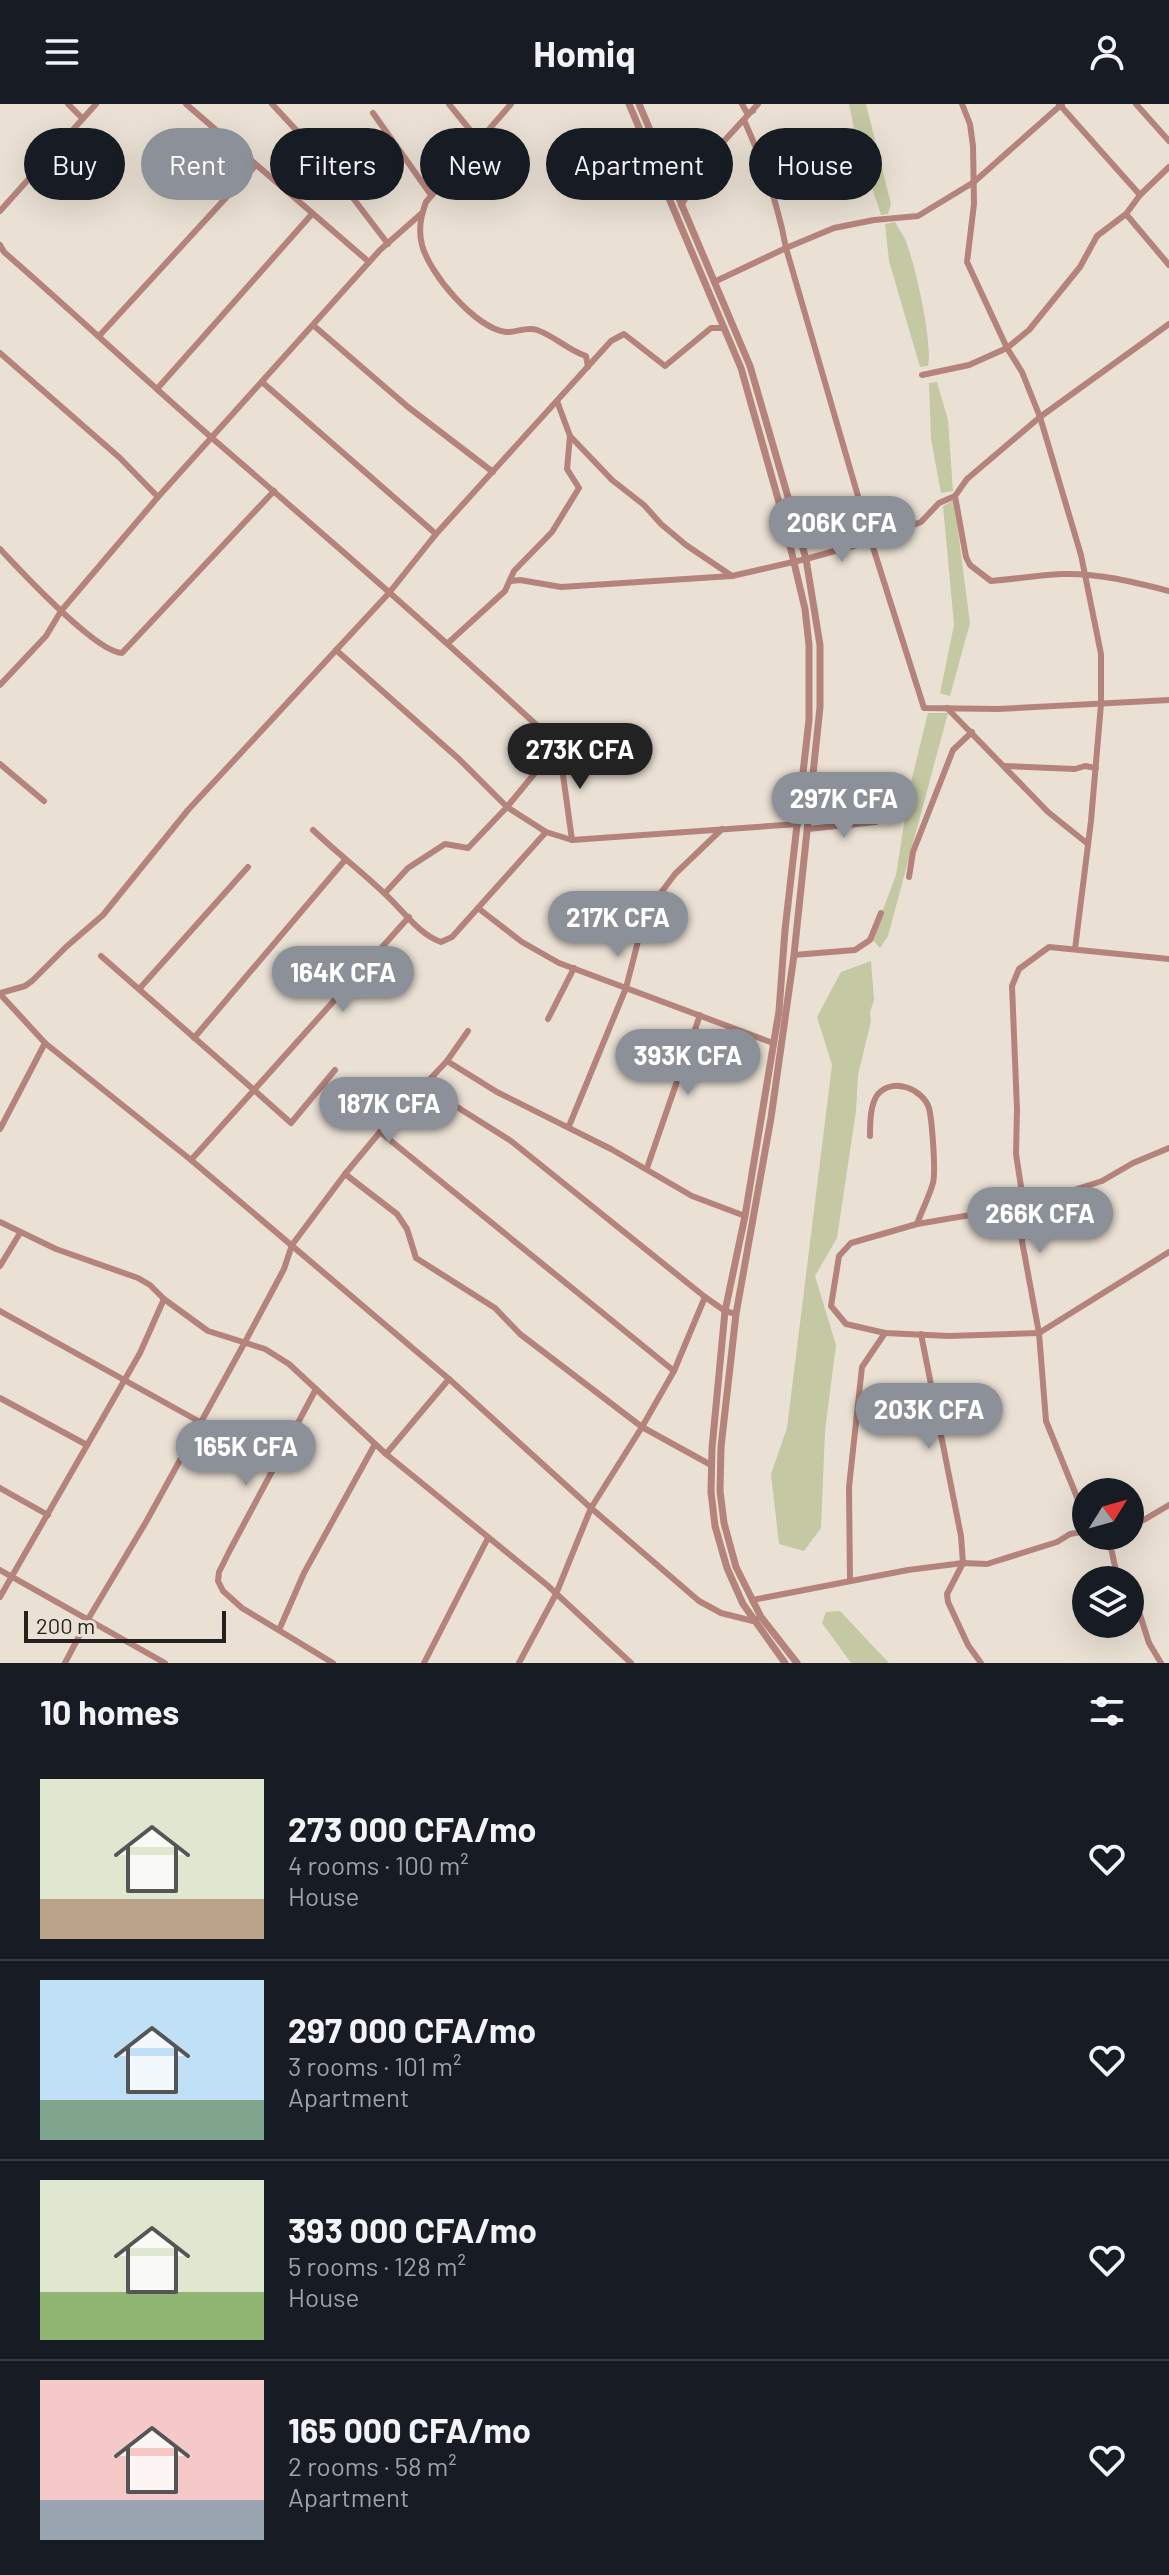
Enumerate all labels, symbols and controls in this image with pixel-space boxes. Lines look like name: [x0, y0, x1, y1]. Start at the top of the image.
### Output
icon: menu: [40, 30, 84, 74]
icon: person: [1085, 30, 1129, 74]
text: Homiq: [533, 31, 636, 74]
chip: Buy: [24, 128, 125, 200]
chip: Rent: [141, 128, 254, 200]
chip: Filters: [270, 128, 404, 200]
chip: New: [420, 128, 530, 200]
chip: Apartment: [546, 128, 733, 200]
chip: House: [749, 128, 882, 200]
pin: 206K CFA: [759, 496, 925, 564]
text: 206K CFA: [787, 506, 897, 537]
pin: 273K CFA: [497, 723, 663, 791]
text: 273K CFA: [526, 733, 634, 764]
pin: 297K CFA: [761, 772, 927, 840]
text: 297K CFA: [790, 782, 898, 813]
pin: 217K CFA: [535, 891, 701, 959]
text: 217K CFA: [566, 901, 670, 932]
pin: 164K CFA: [260, 946, 426, 1014]
text: 164K CFA: [290, 956, 396, 987]
pin: 393K CFA: [605, 1029, 771, 1097]
text: 393K CFA: [633, 1039, 743, 1070]
pin: 187K CFA: [306, 1077, 472, 1145]
text: 187K CFA: [337, 1087, 441, 1118]
pin: 266K CFA: [957, 1187, 1123, 1255]
text: 266K CFA: [985, 1197, 1095, 1228]
pin: 203K CFA: [846, 1383, 1012, 1451]
text: 203K CFA: [874, 1393, 984, 1424]
pin: 165K CFA: [163, 1420, 329, 1488]
text: 165K CFA: [194, 1430, 298, 1461]
north arrow: [1072, 1478, 1144, 1550]
map controls: [1072, 1478, 1144, 1638]
button: layers: [1072, 1566, 1144, 1638]
scale bar: [24, 1607, 226, 1643]
text: 200 m: [36, 1612, 95, 1638]
icon: filters: [1085, 1689, 1129, 1733]
text: 10 homes: [40, 1691, 179, 1732]
text: 273 000 CFA/mo: [288, 1808, 536, 1849]
icon: home: [104, 1811, 200, 1907]
icon: heart: [1085, 1837, 1129, 1881]
text: 4 rooms · 100 m²: [288, 1849, 469, 1880]
text: House: [288, 1880, 359, 1911]
text: 297 000 CFA/mo: [288, 2009, 536, 2050]
icon: home: [104, 2012, 200, 2108]
icon: heart: [1085, 2038, 1129, 2082]
text: 3 rooms · 101 m²: [288, 2050, 461, 2081]
text: Apartment: [288, 2081, 409, 2112]
text: 393 000 CFA/mo: [288, 2209, 537, 2250]
icon: home: [104, 2212, 200, 2308]
icon: heart: [1085, 2238, 1129, 2282]
text: 5 rooms · 128 m²: [288, 2250, 466, 2281]
text: House: [288, 2281, 359, 2312]
text: 165 000 CFA/mo: [288, 2409, 531, 2450]
icon: home: [104, 2412, 200, 2508]
icon: heart: [1085, 2438, 1129, 2482]
text: 2 rooms · 58 m²: [288, 2450, 457, 2481]
text: Apartment: [288, 2481, 409, 2512]

